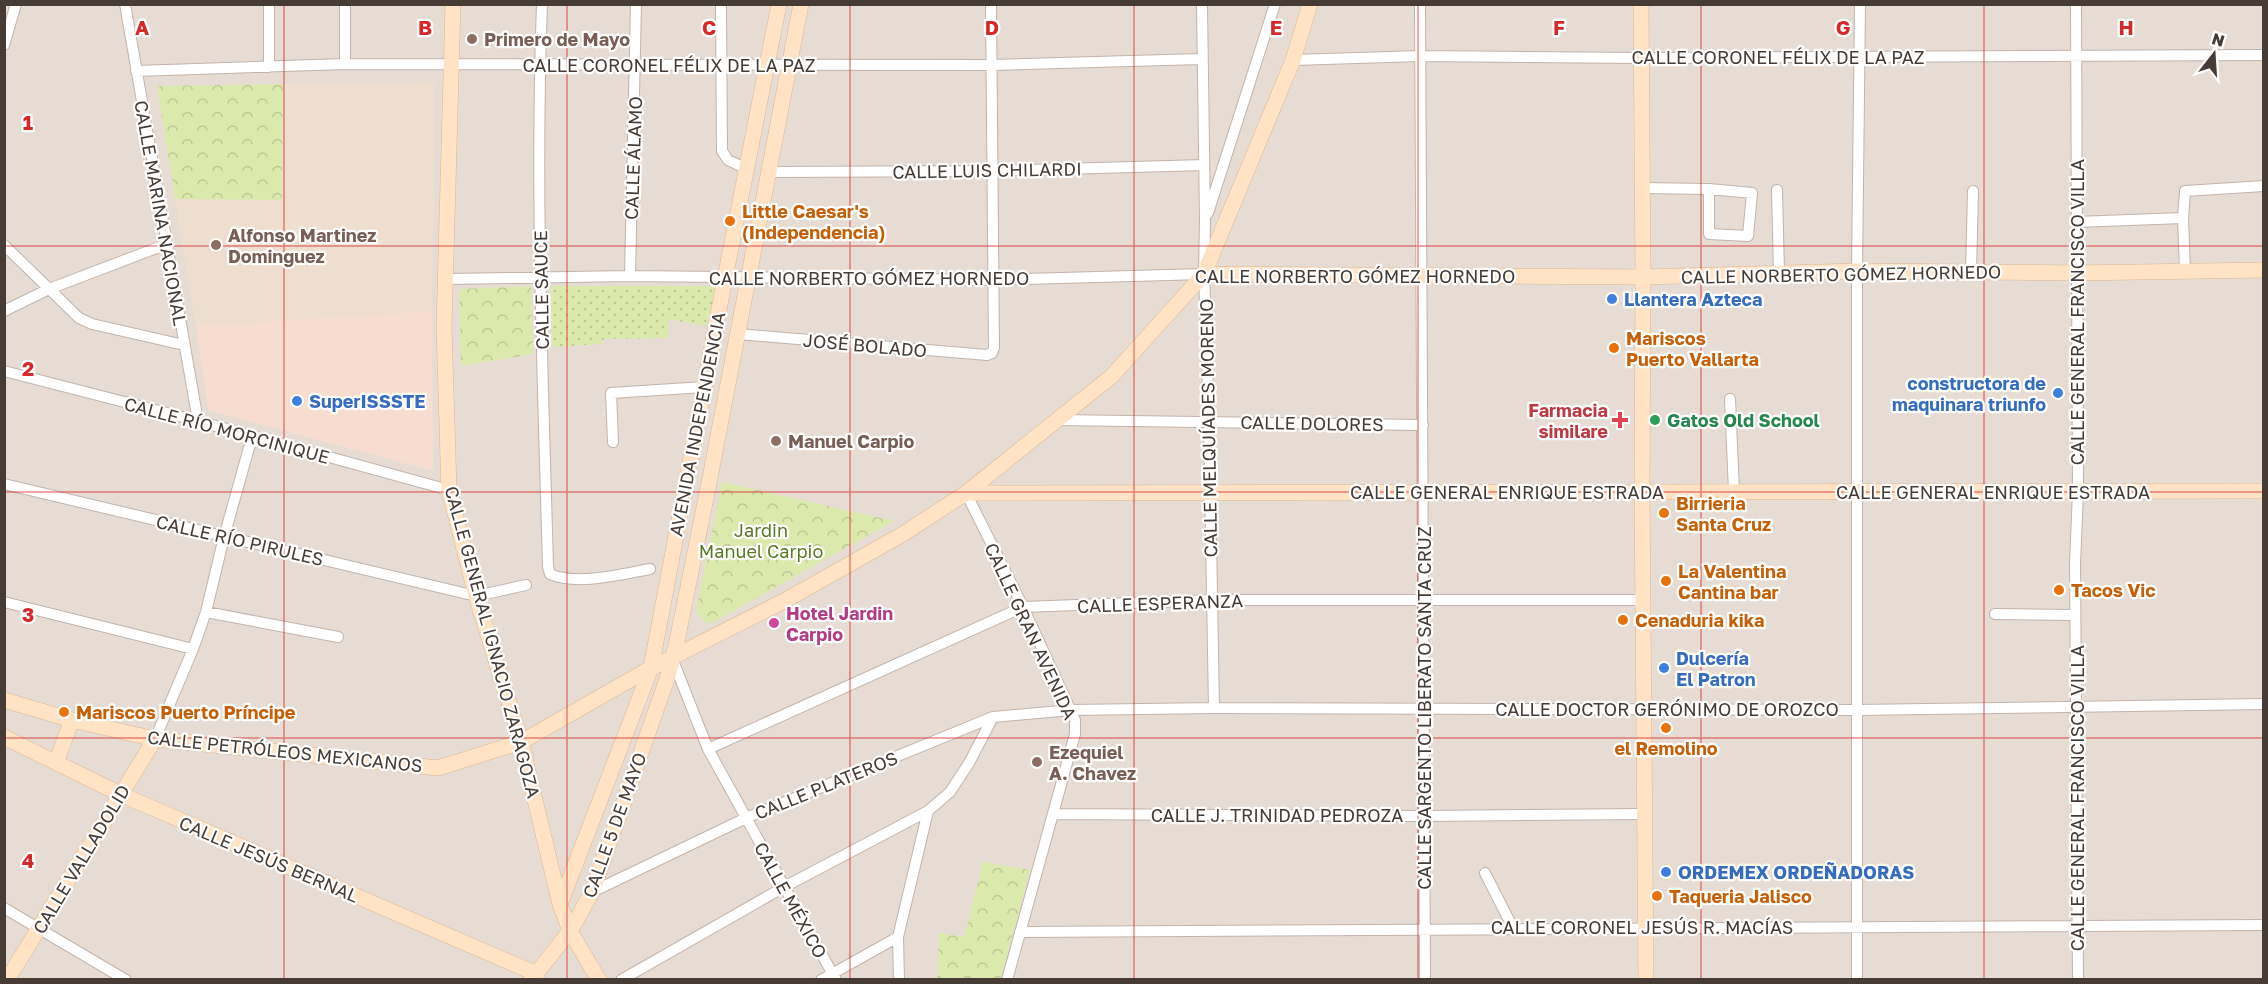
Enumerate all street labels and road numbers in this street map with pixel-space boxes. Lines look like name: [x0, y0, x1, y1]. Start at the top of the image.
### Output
street label: CALLE CORONEL FÉLIX DE LA PAZ: [1631, 46, 1925, 68]
street label: CALLE CORONEL FÉLIX DE LA PAZ: [522, 54, 816, 76]
street label: CALLE ÁLAMO: [620, 96, 646, 220]
street label: CALLE MARINA NACIONAL: [130, 99, 192, 327]
street label: CALLE LUIS CHILARDI: [892, 157, 1082, 183]
street label: CALLE GENERAL FRANCISCO VILLA: [2066, 159, 2088, 465]
street label: CALLE SAUCE: [529, 230, 553, 350]
street label: CALLE NORBERTO GÓMEZ HORNEDO: [1681, 260, 2001, 288]
street label: CALLE NORBERTO GÓMEZ HORNEDO: [1195, 265, 1515, 287]
street label: CALLE NORBERTO GÓMEZ HORNEDO: [709, 267, 1029, 289]
street label: CALLE MELQUÍADES MORENO: [1195, 298, 1221, 558]
street label: AVENIDA INDEPENDENCIA: [664, 310, 730, 538]
street label: JOSÉ BOLADO: [802, 329, 928, 361]
street label: CALLE RÍO MORCINIQUE: [122, 392, 332, 468]
street label: CALLE DOLORES: [1240, 411, 1384, 435]
street label: CALLE GENERAL ENRIQUE ESTRADA: [1350, 481, 1664, 503]
street label: CALLE GENERAL ENRIQUE ESTRADA: [1836, 481, 2150, 503]
street label: CALLE GENERAL IGNACIO ZARAGOZA: [441, 484, 545, 800]
street label: CALLE RÍO PIRULES: [154, 510, 326, 570]
street label: CALLE SARGENTO LIBERATO SANTA CRUZ: [1413, 526, 1435, 890]
street label: CALLE GRAN AVENIDA: [980, 539, 1082, 723]
street label: CALLE ESPERANZA: [1077, 589, 1243, 617]
street label: CALLE GENERAL FRANCISCO VILLA: [2066, 645, 2088, 951]
street label: CALLE DOCTOR GERÓNIMO DE OROZCO: [1495, 698, 1839, 720]
street label: CALLE PETRÓLEOS MEXICANOS: [146, 726, 424, 776]
street label: CALLE PLATEROS: [751, 746, 901, 824]
street label: CALLE 5 DE MAYO: [577, 749, 651, 901]
street label: CALLE VALLADOLID: [28, 780, 134, 938]
street label: CALLE J. TRINIDAD PEDROZA: [1151, 804, 1403, 826]
street label: CALLE JESÚS BERNAL: [176, 811, 362, 907]
street label: CALLE MÉXICO: [750, 838, 832, 962]
street label: CALLE CORONEL JESÚS R. MACÍAS: [1491, 916, 1793, 938]

